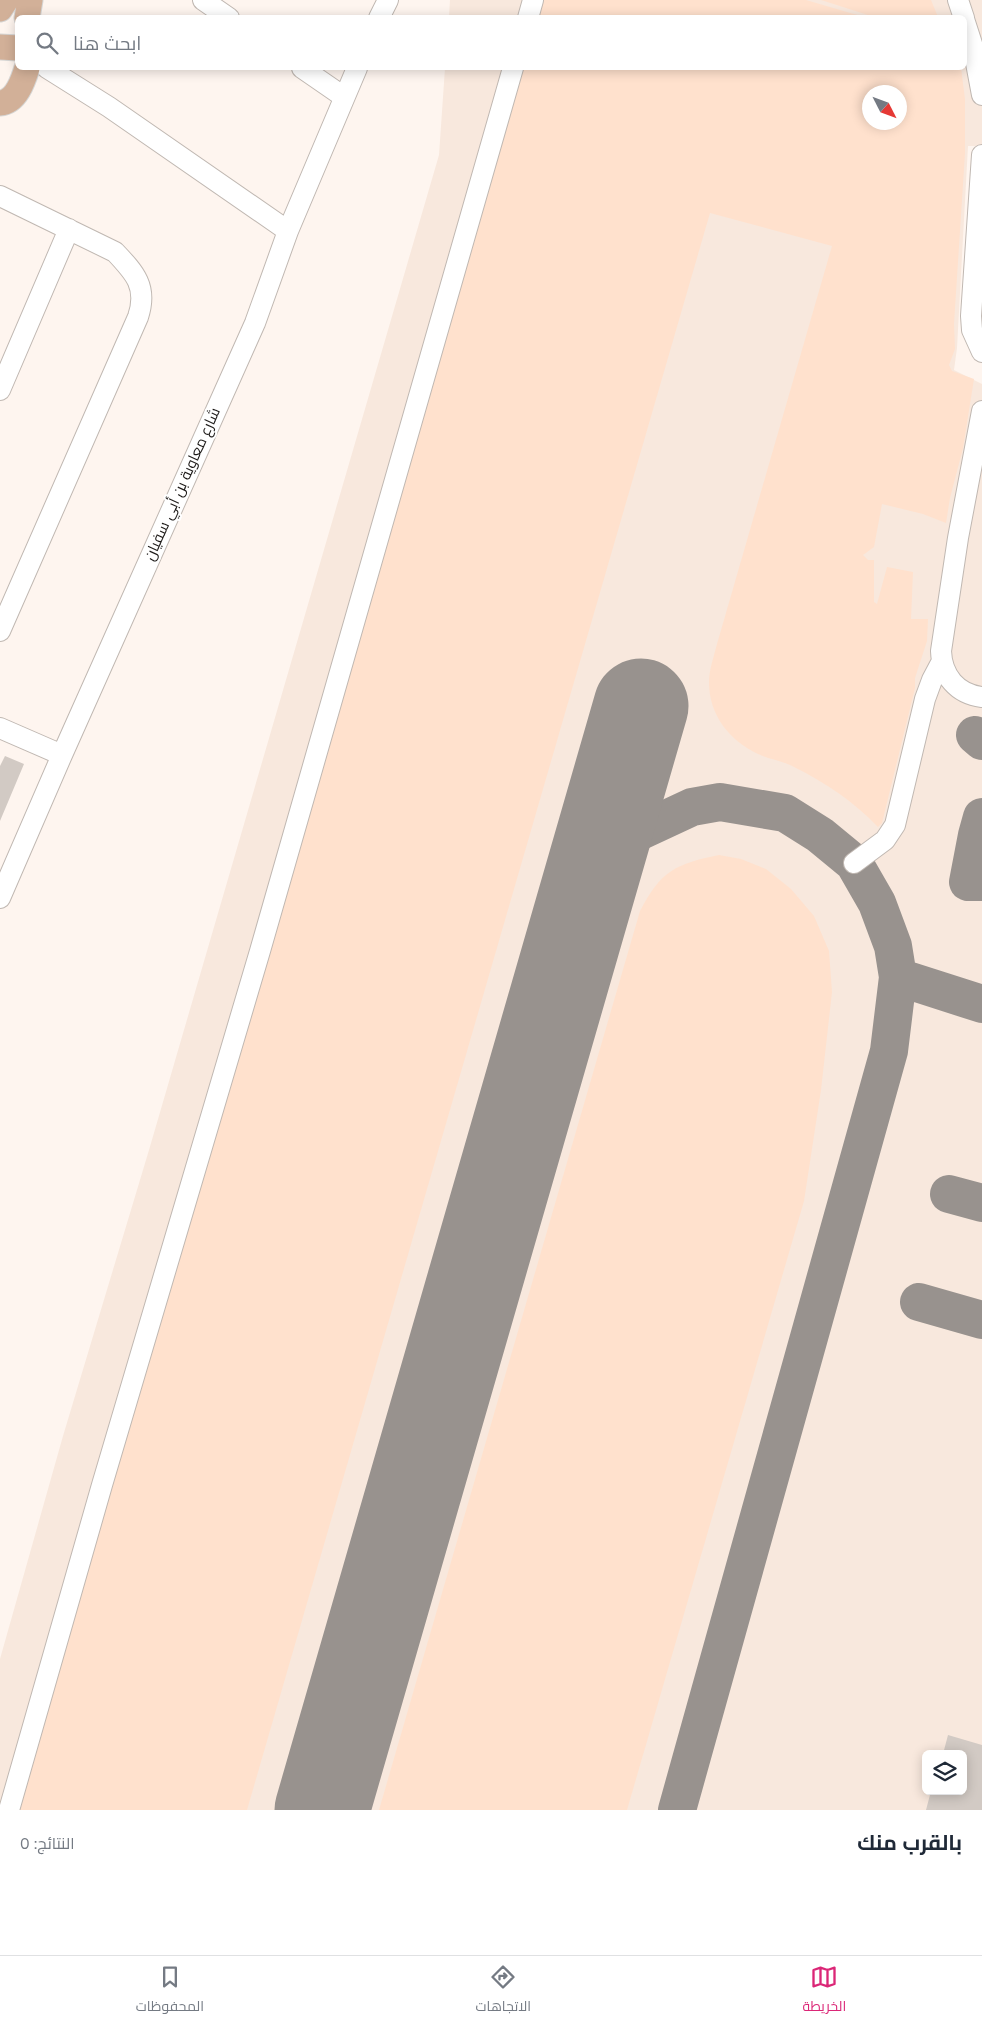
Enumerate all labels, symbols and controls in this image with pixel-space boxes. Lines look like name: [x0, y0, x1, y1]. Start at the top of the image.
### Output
search box: [15, 15, 967, 70]
icon: search: [33, 29, 61, 57]
text: ابحث هنا: [73, 31, 141, 57]
north arrow: [862, 85, 907, 130]
street label: شارع معاوية بن أبي سفيان: [139, 404, 227, 564]
map controls: [922, 1750, 967, 1795]
button: layers: [922, 1750, 967, 1795]
text: بالقرب منك: [857, 1829, 962, 1857]
text: النتائج: 0: [20, 1833, 75, 1855]
tab: المحفوظات: [136, 1963, 204, 2019]
tab: الاتجاهات: [476, 1963, 531, 2019]
tab: الخريطة: [803, 1963, 846, 2019]

